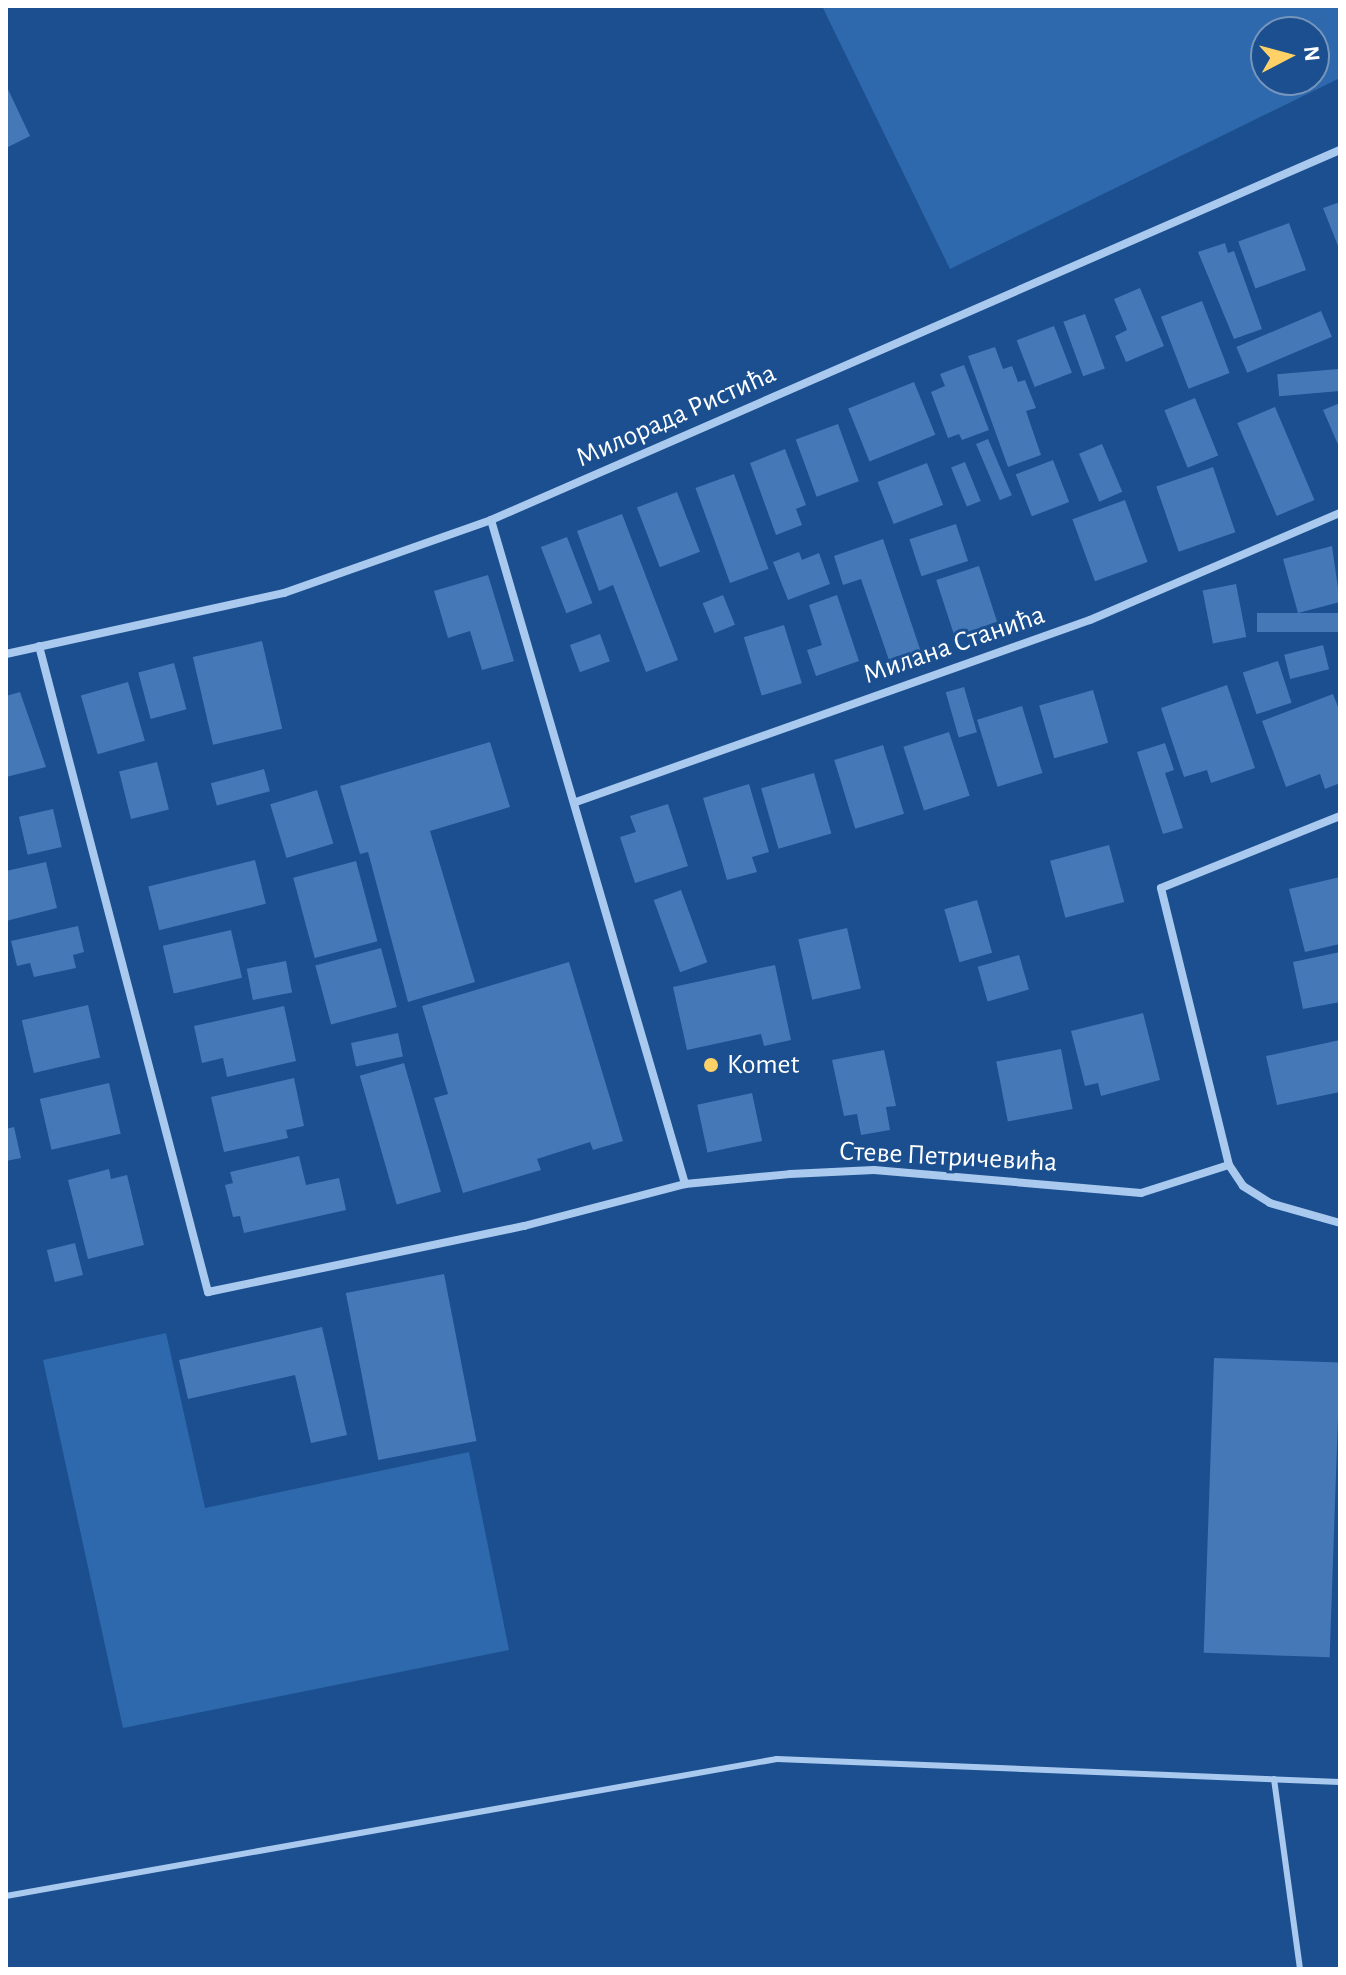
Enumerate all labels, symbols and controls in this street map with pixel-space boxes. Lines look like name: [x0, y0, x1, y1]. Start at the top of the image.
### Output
north arrow: [1250, 16, 1330, 96]
text: N: [1300, 45, 1324, 62]
street label: Милорада Ристића: [571, 357, 781, 475]
street label: Милана Станића: [859, 598, 1049, 692]
place label: Komet: [727, 1048, 799, 1082]
marker: Komet: [702, 1056, 720, 1074]
street label: Стеве Петричевића: [838, 1135, 1058, 1179]

